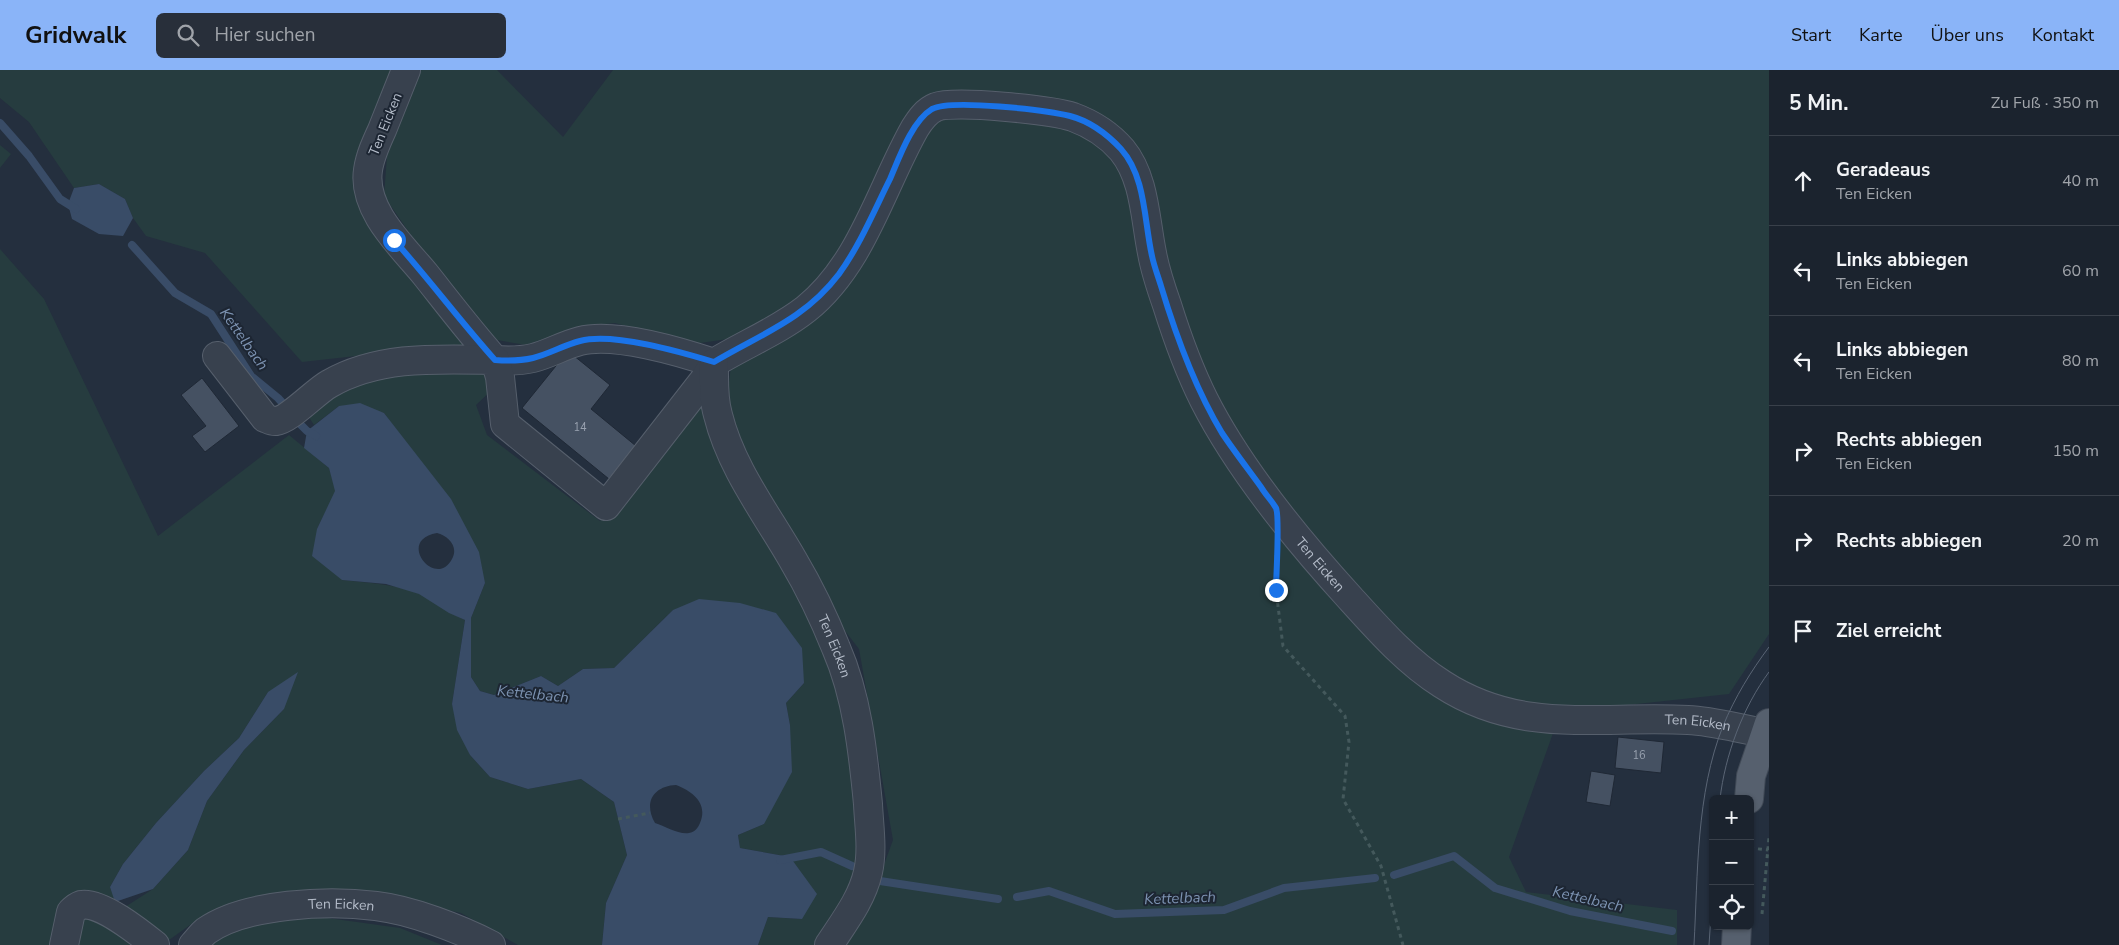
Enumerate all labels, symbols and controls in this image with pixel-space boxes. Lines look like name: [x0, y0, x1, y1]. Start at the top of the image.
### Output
search box: [156, 13, 506, 58]
text: Gridwalk: [25, 19, 126, 51]
icon: search: [174, 21, 202, 49]
text: Hier suchen: [214, 22, 315, 48]
text: Start: [1791, 23, 1831, 47]
text: Karte: [1859, 23, 1903, 47]
text: Über uns: [1931, 23, 2004, 47]
text: Kontakt: [2032, 23, 2094, 47]
text: 5 Min.: [1789, 89, 1848, 117]
street label: Ten Eicken: [364, 90, 407, 159]
text: Zu Fuß · 350 m: [1991, 92, 2099, 114]
text: Geradeaus: [1836, 157, 1930, 183]
icon: ahead: [1789, 167, 1817, 195]
text: 40 m: [2062, 170, 2099, 192]
text: Ten Eicken: [1836, 183, 1912, 205]
route start: [383, 229, 406, 252]
text: Links abbiegen: [1836, 247, 1968, 273]
icon: left: [1789, 257, 1817, 285]
text: 60 m: [2062, 260, 2099, 282]
text: Ten Eicken: [1836, 273, 1912, 295]
water label: Kettelbach: [215, 304, 273, 374]
text: Links abbiegen: [1836, 337, 1968, 363]
icon: left: [1789, 347, 1817, 375]
text: 80 m: [2062, 350, 2099, 372]
text: Ten Eicken: [1836, 363, 1912, 385]
house number: 14: [573, 420, 587, 435]
text: Rechts abbiegen: [1836, 427, 1982, 453]
icon: right: [1789, 437, 1817, 465]
text: 150 m: [2052, 440, 2099, 462]
text: Ten Eicken: [1836, 453, 1912, 475]
icon: right: [1789, 527, 1817, 555]
text: Rechts abbiegen: [1836, 528, 1982, 554]
text: 20 m: [2062, 530, 2099, 552]
street label: Ten Eicken: [1291, 533, 1349, 596]
route end: [1265, 579, 1288, 602]
street label: Ten Eicken: [813, 612, 855, 680]
icon: arrive: [1789, 617, 1817, 645]
text: Ziel erreicht: [1836, 618, 1941, 644]
water label: Kettelbach: [496, 680, 570, 708]
street label: Ten Eicken: [1664, 710, 1732, 736]
house number: 16: [1632, 748, 1646, 763]
map controls: [1709, 795, 1754, 930]
button: +: [1709, 795, 1754, 840]
button: −: [1709, 840, 1754, 885]
water label: Kettelbach: [1551, 881, 1625, 917]
button: locate: [1709, 885, 1754, 930]
water label: Kettelbach: [1144, 887, 1216, 909]
street label: Ten Eicken: [308, 894, 375, 916]

